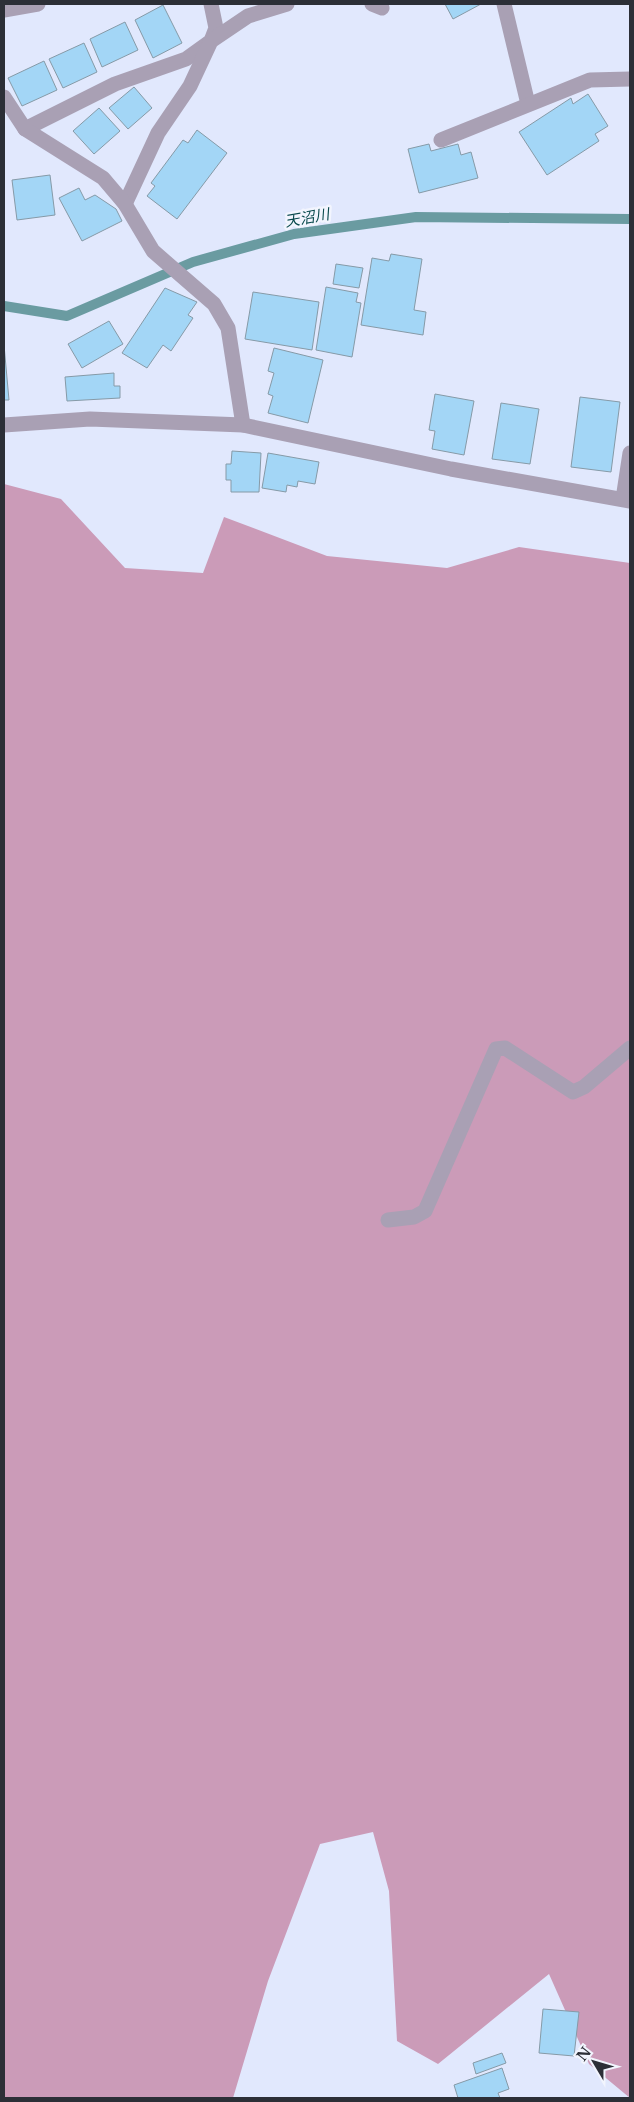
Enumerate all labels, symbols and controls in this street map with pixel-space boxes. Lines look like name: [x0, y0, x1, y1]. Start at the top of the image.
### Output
water label: 天沼川: [283, 204, 333, 231]
north arrow: [569, 2037, 619, 2087]
text: N: [573, 2043, 595, 2065]

